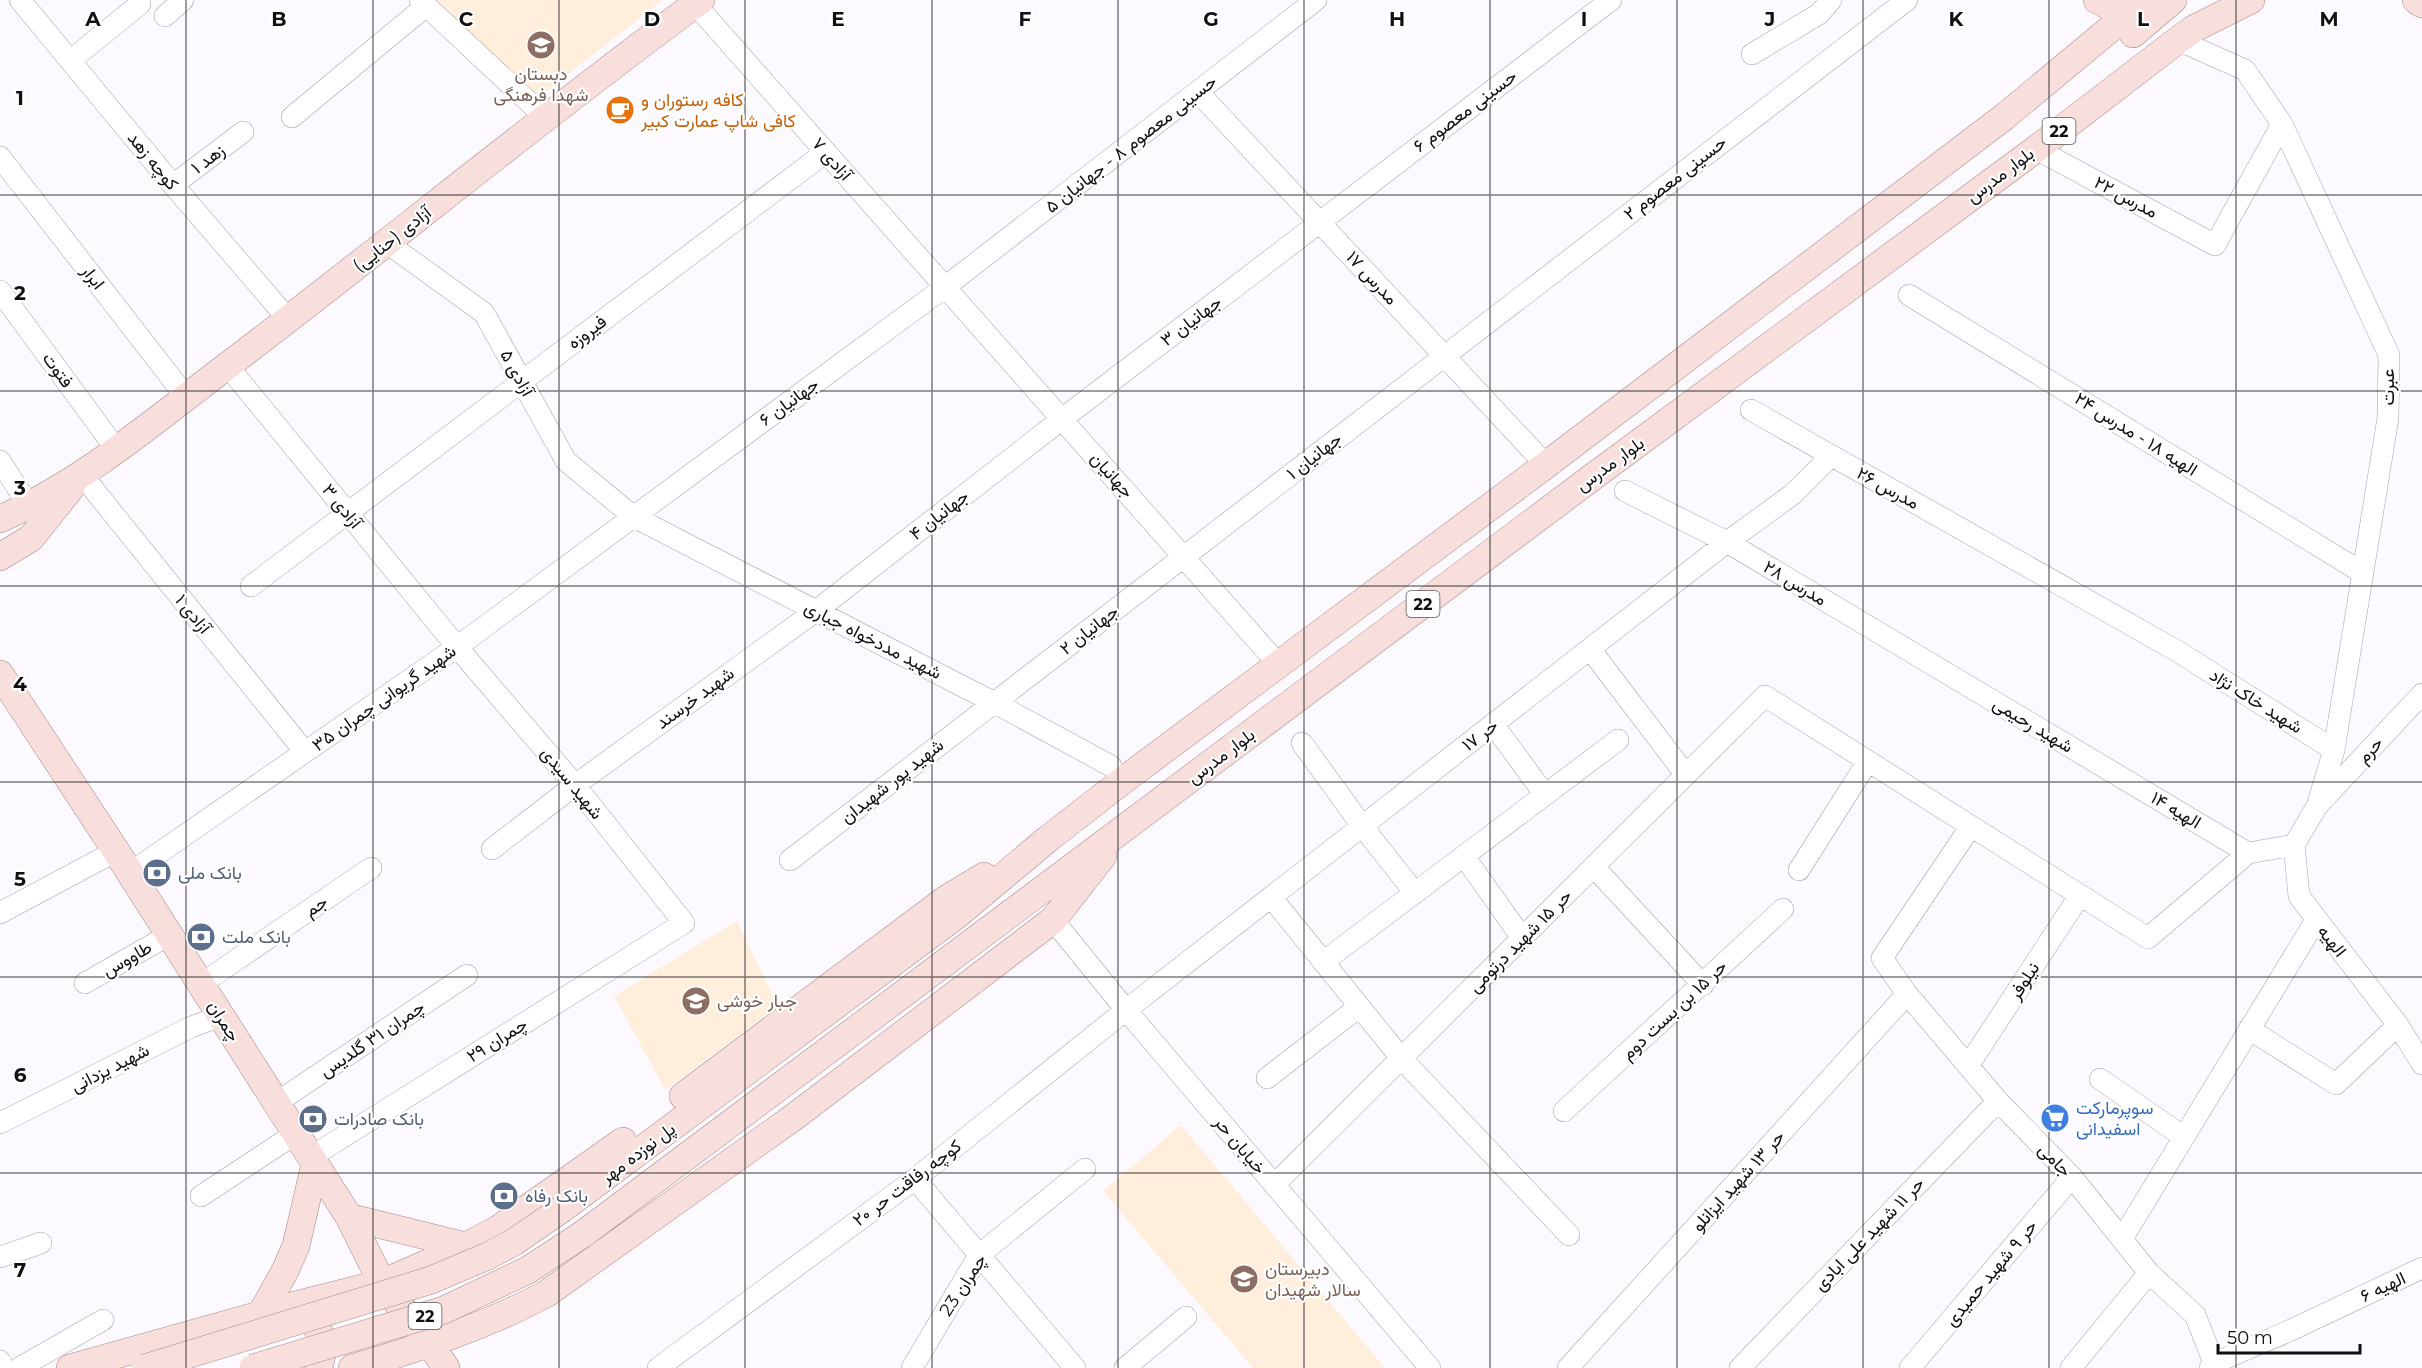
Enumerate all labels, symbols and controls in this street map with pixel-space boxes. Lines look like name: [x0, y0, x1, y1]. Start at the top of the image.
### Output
text: A: [84, 7, 101, 31]
text: B: [271, 7, 287, 31]
text: C: [459, 7, 474, 31]
text: D: [644, 7, 660, 31]
text: E: [831, 7, 845, 31]
text: F: [1019, 7, 1032, 31]
text: G: [1203, 7, 1219, 31]
text: H: [1389, 7, 1405, 31]
text: I: [1581, 7, 1587, 31]
text: J: [1764, 7, 1775, 31]
text: K: [1949, 7, 1965, 31]
text: L: [2137, 7, 2149, 31]
text: M: [2319, 7, 2339, 31]
school or university icon: دبستان شهدا فرهنگی: [525, 29, 557, 61]
place label: دبستان شهدا فرهنگی: [494, 63, 588, 106]
street label: حسینی معصوم ۶: [1409, 65, 1522, 158]
street label: حسینی معصوم ۸ - جهانیان ۵: [1041, 70, 1222, 219]
text: 1: [16, 86, 24, 110]
place label: کافه رستوران و کافی شاپ عمارت کبیر: [640, 89, 796, 133]
cafe icon: کافه رستوران و کافی شاپ عمارت کبیر: [604, 94, 636, 126]
road number: 22: [2042, 118, 2076, 144]
street label: کوچه زهد: [122, 127, 183, 195]
street label: حسینی معصوم ۲: [1619, 131, 1731, 226]
street label: آزادی ۷: [807, 133, 858, 186]
street label: زهد ۱: [187, 139, 229, 179]
street label: بلوار مدرس: [1962, 142, 2038, 208]
street label: مدرس ۲۲: [2090, 171, 2162, 223]
street label: آزادی (حنایی): [348, 200, 437, 277]
street label: مدرس ۱۷: [1342, 246, 1402, 310]
street label: ابرار: [76, 259, 110, 294]
text: 2: [14, 281, 26, 305]
street label: جهانیان ۳: [1156, 291, 1226, 351]
street label: فیروزه: [563, 310, 611, 354]
street label: آزادی ۵: [495, 346, 540, 402]
street label: فتوت: [38, 348, 78, 392]
street label: عبرت: [2377, 369, 2399, 405]
street label: جهانیان ۶: [755, 373, 823, 431]
street label: الهیه ۱۸ - مدرس ۲۴: [2071, 387, 2201, 481]
street label: جهانیان ۱: [1282, 428, 1346, 484]
street label: بلوار مدرس: [1571, 432, 1649, 496]
street label: جهانیان: [1086, 447, 1138, 503]
street label: مدرس ۲۶: [1853, 462, 1923, 514]
text: 3: [13, 476, 26, 500]
street label: آزادی ۳: [317, 479, 368, 534]
street label: جهانیان ۴: [905, 485, 973, 545]
street label: مدرس ۲۸: [1759, 556, 1831, 610]
street label: آزادی ۱: [170, 590, 217, 640]
road number: 22: [1406, 591, 1440, 617]
street label: شهید مددخواه جباری: [801, 596, 945, 684]
street label: جهانیان ۲: [1055, 600, 1123, 660]
street label: شهید گریوانی چمران ۳۵: [308, 640, 461, 757]
street label: شهید خرسند: [652, 662, 738, 734]
street label: شهید خاک نژاد: [2205, 664, 2307, 738]
text: 4: [13, 672, 27, 696]
street label: شهید رحیمی: [1989, 692, 2077, 758]
street label: حر ۱۷: [1458, 714, 1502, 756]
street label: بلوار مدرس: [1183, 723, 1259, 789]
street label: حرم: [2352, 732, 2388, 769]
street label: شهید پور شهیدان: [836, 734, 949, 829]
street label: شهید سیدی: [536, 742, 608, 824]
street label: الهیه ۱۴: [2147, 787, 2205, 833]
bank icon: بانک ملی: [141, 857, 173, 889]
place label: بانک ملی: [178, 862, 242, 884]
text: 5: [14, 867, 26, 891]
street label: حر ۱۵ شهید درتومی: [1464, 885, 1576, 997]
street label: جم: [300, 890, 332, 923]
bank icon: بانک ملت: [185, 921, 217, 953]
street label: الهیه: [2313, 921, 2351, 961]
place label: بانک ملت: [222, 926, 291, 948]
street label: طاووس: [98, 936, 156, 982]
street label: حر ۱۵ بن بست دوم: [1617, 955, 1732, 1065]
street label: نیلوفر: [2003, 958, 2044, 1005]
school or university icon: جبار خوشی: [680, 985, 712, 1017]
place label: جبار خوشی: [717, 990, 797, 1012]
street label: چمران: [202, 996, 245, 1046]
street label: چمران ۳۱ گلدیس: [315, 996, 429, 1083]
street label: چمران ۲۹: [463, 1013, 532, 1068]
street label: شهید یزدانی: [67, 1039, 153, 1097]
text: 6: [14, 1063, 27, 1087]
place label: سوپرمارکت اسفیدانی: [2076, 1097, 2153, 1140]
supermarket icon: سوپرمارکت اسفیدانی: [2039, 1102, 2071, 1134]
bank icon: بانک صادرات: [297, 1103, 329, 1135]
place label: بانک صادرات: [334, 1108, 424, 1130]
street label: خیابان حر: [1209, 1111, 1271, 1179]
street label: پل نوزده مهر: [595, 1118, 680, 1190]
street label: حر ۱۳ شهید ایزانلو: [1687, 1126, 1789, 1236]
street label: کوچه رفاقت حر ۲۰: [848, 1135, 966, 1232]
street label: جامی: [2034, 1139, 2076, 1181]
street label: حر ۱۱ شهید علی ابادی: [1809, 1172, 1929, 1296]
bank icon: بانک رفاه: [488, 1180, 520, 1212]
place label: بانک رفاه: [525, 1185, 588, 1207]
street label: حر ۹ شهید حمیدی: [1940, 1215, 2042, 1331]
street label: چمران 23: [935, 1250, 992, 1321]
text: 7: [14, 1258, 26, 1282]
place label: دبیرستان سالار شهیدان: [1265, 1258, 1361, 1301]
school or university icon: دبیرستان سالار شهیدان: [1228, 1263, 1260, 1295]
street label: الهیه ۶: [2357, 1267, 2409, 1307]
road number: 22: [408, 1303, 442, 1329]
scale bar: [2218, 1317, 2360, 1355]
text: 50 m: [2227, 1327, 2273, 1349]

